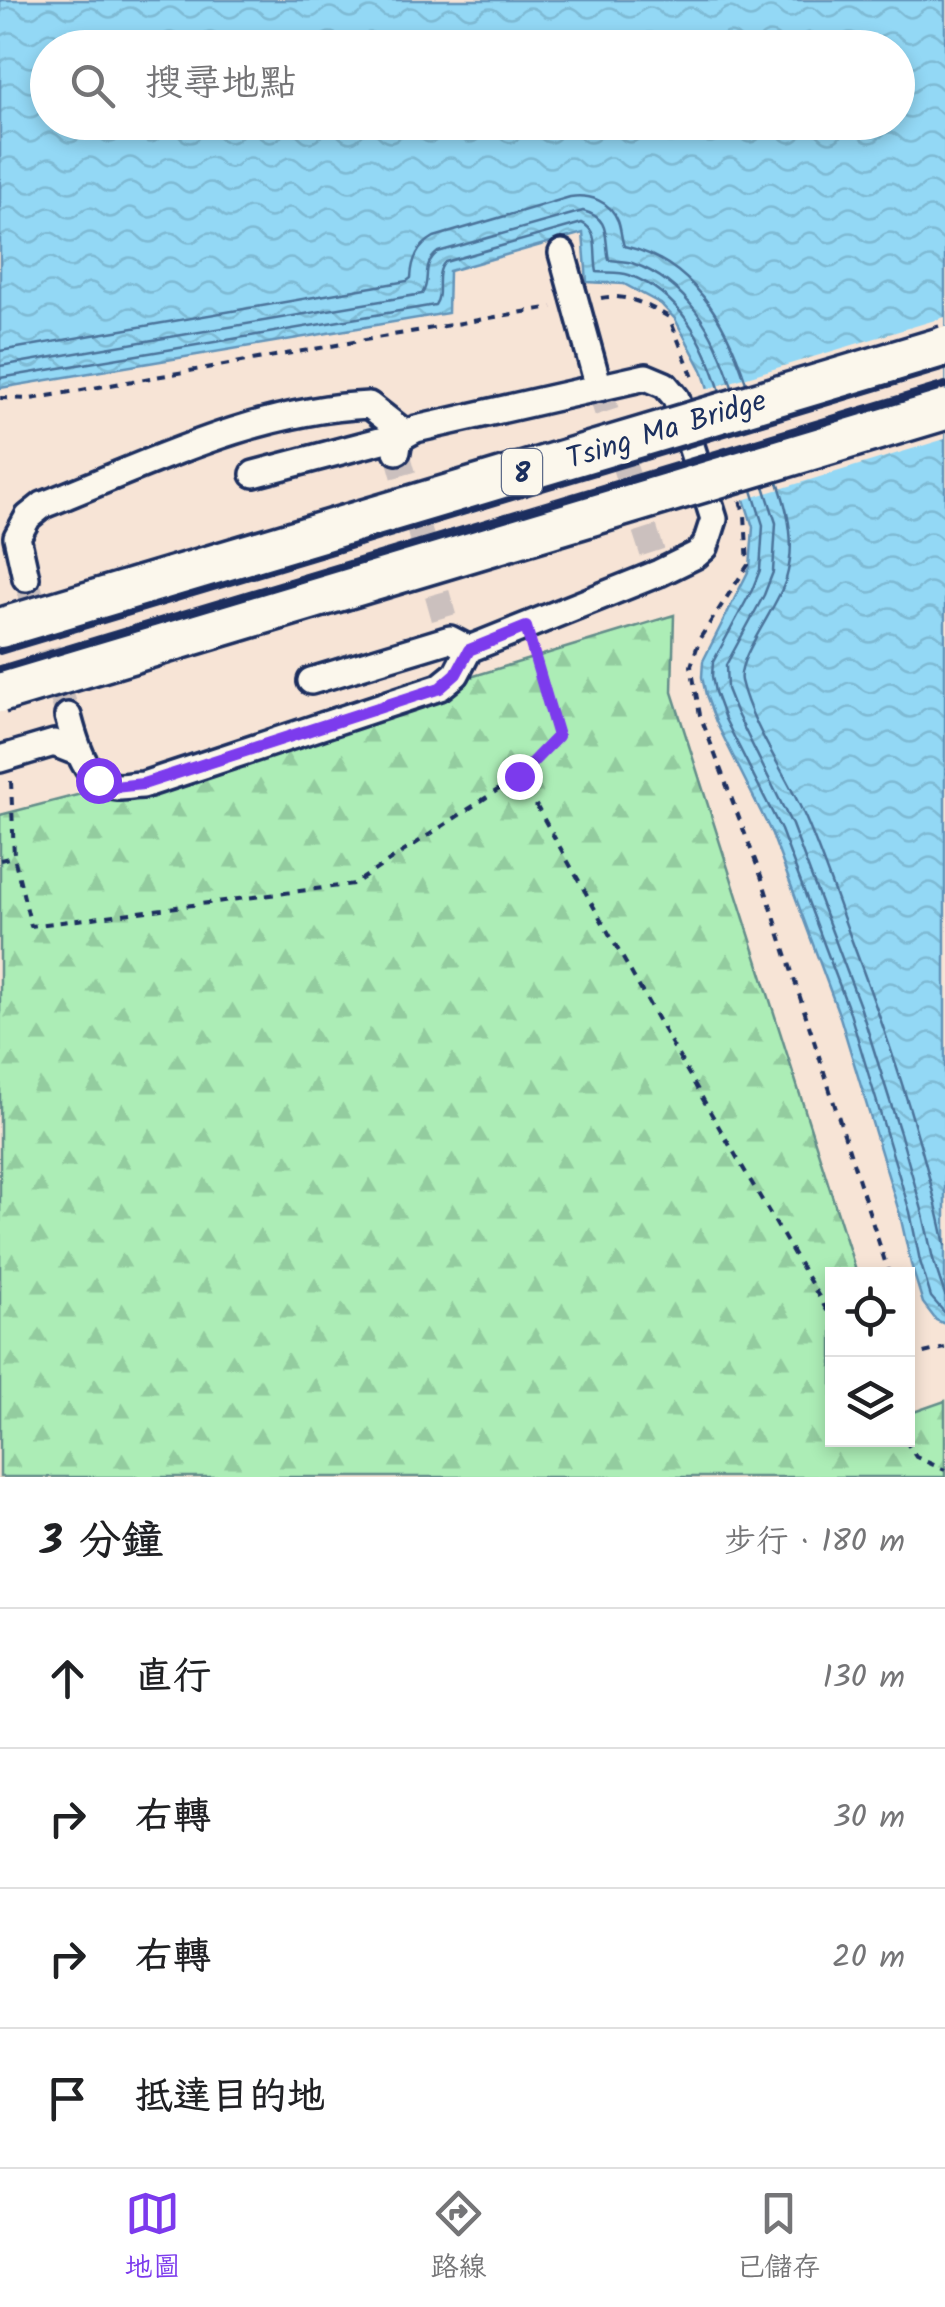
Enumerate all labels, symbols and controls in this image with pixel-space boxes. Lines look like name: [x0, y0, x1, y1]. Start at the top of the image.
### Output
search box: [30, 30, 915, 140]
text: 搜尋地點: [145, 55, 297, 115]
icon: search: [65, 58, 120, 113]
street label: Tsing Ma Bridge: [561, 378, 773, 484]
road number: 8: [502, 449, 542, 495]
route end: [497, 754, 543, 800]
route start: [76, 758, 122, 804]
map controls: [825, 1267, 915, 1447]
button: locate: [825, 1267, 915, 1357]
button: layers: [825, 1357, 915, 1447]
text: 3 分鐘: [40, 1509, 163, 1576]
text: 步行 · 180 m: [724, 1517, 905, 1568]
text: 直行: [135, 1648, 211, 1708]
icon: ahead: [40, 1651, 95, 1706]
text: 130 m: [822, 1653, 905, 1704]
text: 右轉: [135, 1788, 211, 1848]
icon: right: [40, 1791, 95, 1846]
text: 30 m: [832, 1793, 905, 1844]
text: 右轉: [135, 1928, 211, 1988]
icon: right: [40, 1931, 95, 1986]
text: 20 m: [832, 1933, 905, 1984]
text: 抵達目的地: [135, 2068, 325, 2128]
icon: arrive: [40, 2071, 95, 2126]
tab: 地圖: [125, 2186, 181, 2291]
tab: 路線: [430, 2186, 486, 2291]
tab: 已儲存: [736, 2186, 820, 2291]

